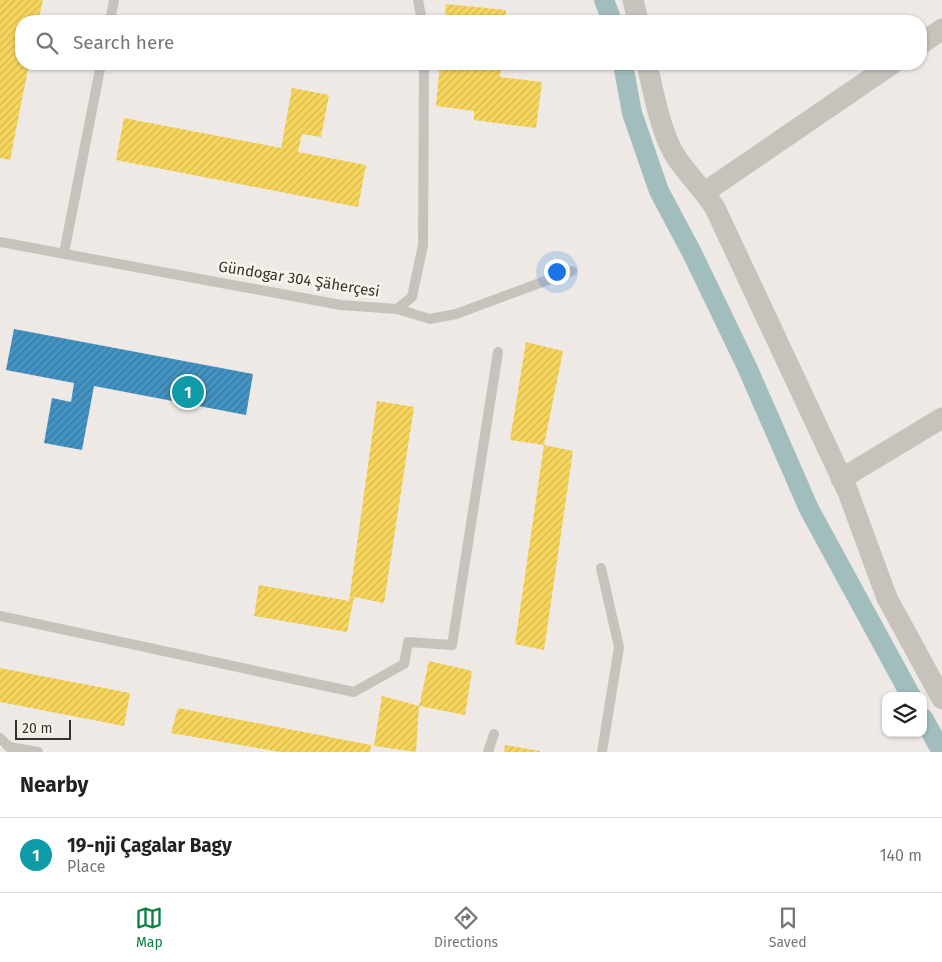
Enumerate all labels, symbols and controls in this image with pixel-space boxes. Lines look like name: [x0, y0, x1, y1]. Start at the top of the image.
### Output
search box: [15, 15, 927, 70]
icon: search: [33, 29, 61, 57]
text: Search here: [73, 31, 174, 54]
street label: Gündogar 304 Şäherçesi: [217, 257, 381, 301]
your location: [544, 259, 570, 285]
pin: 1: [172, 373, 204, 411]
map controls: [882, 692, 927, 737]
button: layers: [882, 692, 927, 737]
scale bar: [15, 717, 71, 740]
text: 20 m: [22, 720, 52, 737]
text: Nearby: [20, 772, 88, 798]
text: 19-nji Çagalar Bagy: [67, 834, 232, 857]
text: 1: [32, 846, 40, 865]
text: 140 m: [880, 846, 922, 865]
text: Place: [67, 857, 106, 876]
tab: Map: [135, 904, 163, 951]
tab: Directions: [434, 904, 498, 951]
tab: Saved: [769, 904, 807, 951]

